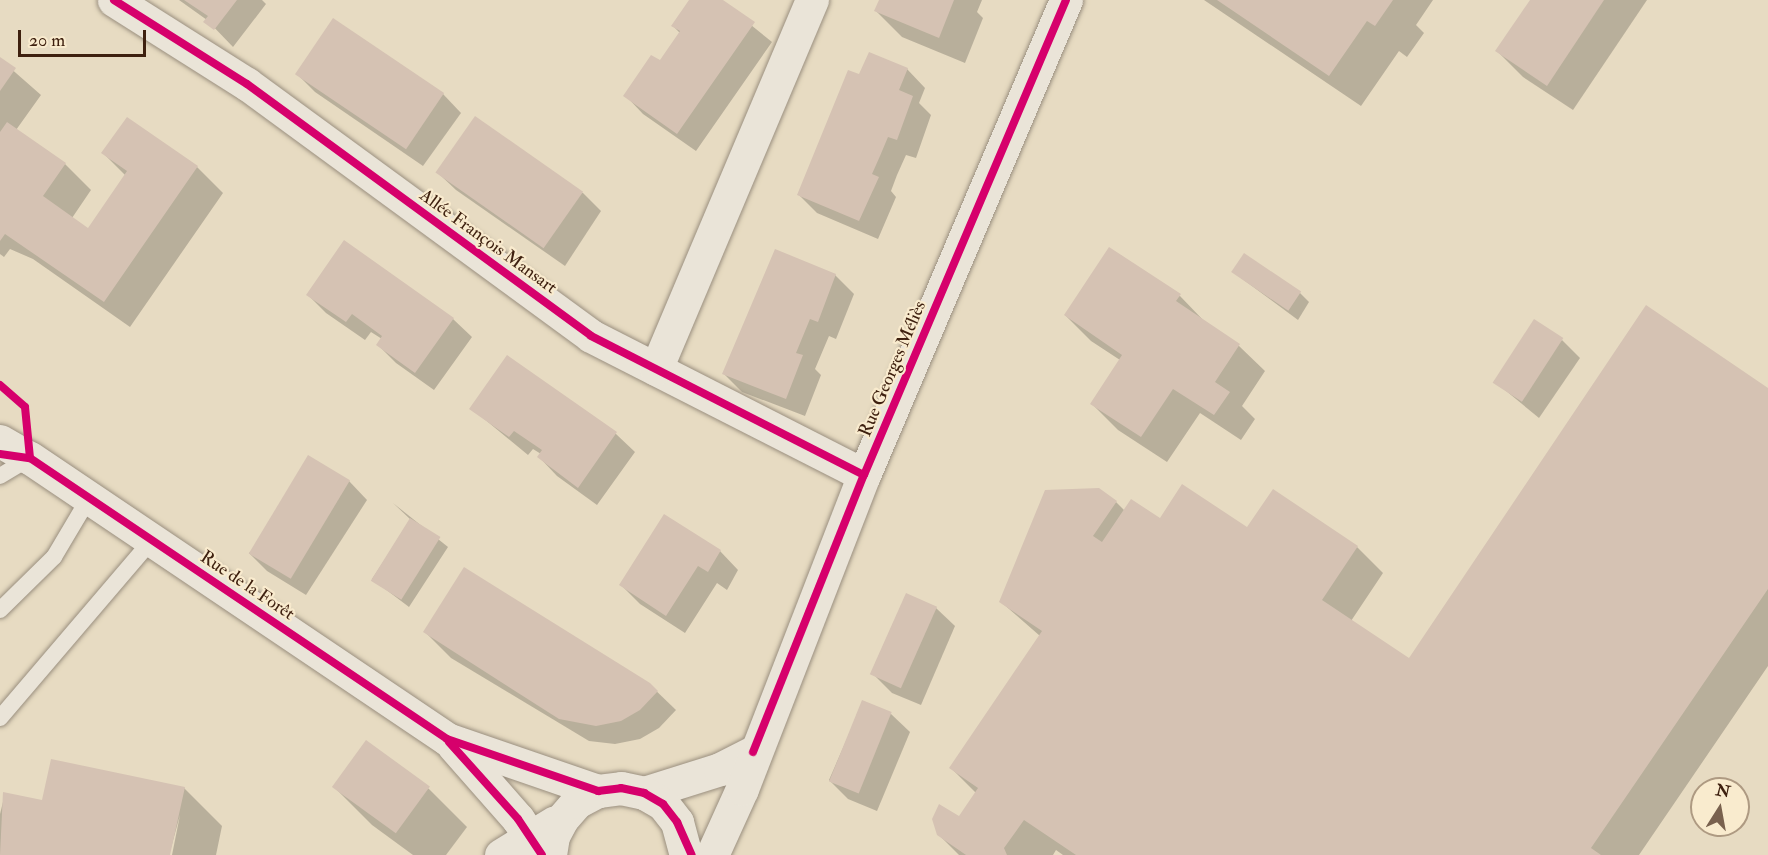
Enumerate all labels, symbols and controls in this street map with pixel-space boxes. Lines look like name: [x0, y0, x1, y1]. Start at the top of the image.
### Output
scale bar: [21, 18, 148, 56]
text: 20 m: [29, 29, 65, 52]
street label: Allée François Mansart: [415, 185, 561, 299]
street label: Rue Georges Méliès: [855, 298, 931, 440]
street label: Rue de la Forêt: [196, 547, 298, 625]
north arrow: [1690, 777, 1750, 837]
text: N: [1714, 780, 1732, 802]

